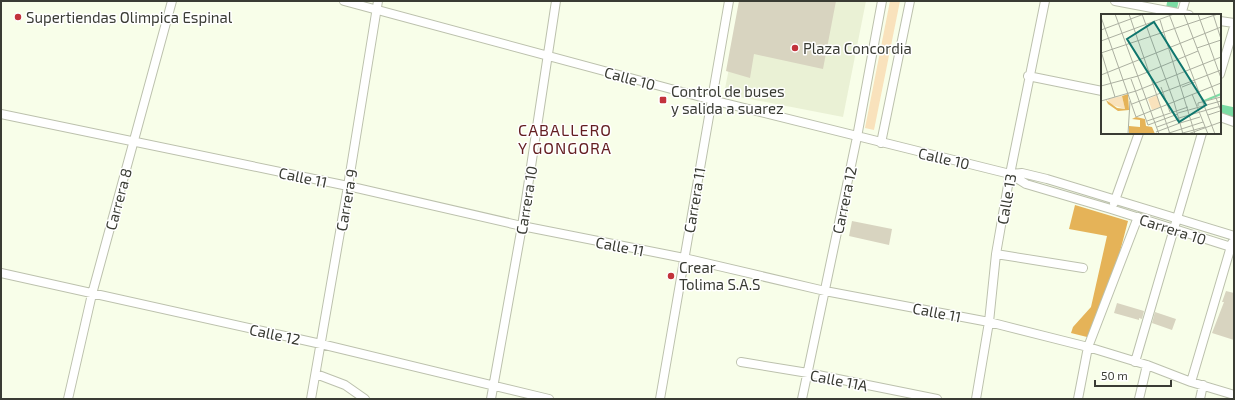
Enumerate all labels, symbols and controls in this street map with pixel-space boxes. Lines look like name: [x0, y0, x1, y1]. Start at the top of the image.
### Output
place label: Supertiendas Olimpica Espinal: [26, 8, 233, 26]
marker: Supertiendas Olimpica Espinal: [13, 12, 23, 22]
inset map: [1101, 14, 1221, 134]
place label: Plaza Concordia: [803, 39, 912, 57]
marker: Plaza Concordia: [790, 43, 800, 53]
street label: Calle 10: [602, 63, 658, 93]
place label: Control de buses y salida a suarez: [671, 82, 785, 117]
marker: Control de buses y salida a suarez: [658, 95, 668, 105]
district label: CABALLERO Y GONGORA: [518, 120, 612, 157]
street label: Calle 10: [917, 143, 971, 173]
street label: Calle 11: [277, 163, 329, 191]
street label: Carrera 10: [512, 164, 540, 236]
street label: Carrera 12: [828, 165, 860, 235]
street label: Carrera 8: [101, 166, 135, 232]
street label: Carrera 11: [679, 166, 709, 234]
street label: Carrera 9: [332, 167, 360, 233]
street label: Calle 13: [993, 172, 1019, 226]
street label: Carrera 10: [1137, 210, 1209, 248]
street label: Calle 11: [594, 232, 646, 260]
place label: Crear Tolima S.A.S: [679, 258, 760, 293]
marker: Crear Tolima S.A.S: [666, 271, 676, 281]
street label: Calle 11: [911, 298, 963, 326]
street label: Calle 12: [248, 320, 302, 348]
scale bar: [1095, 362, 1171, 388]
street label: Calle 11A: [809, 366, 870, 395]
text: 50 m: [1101, 368, 1128, 382]

